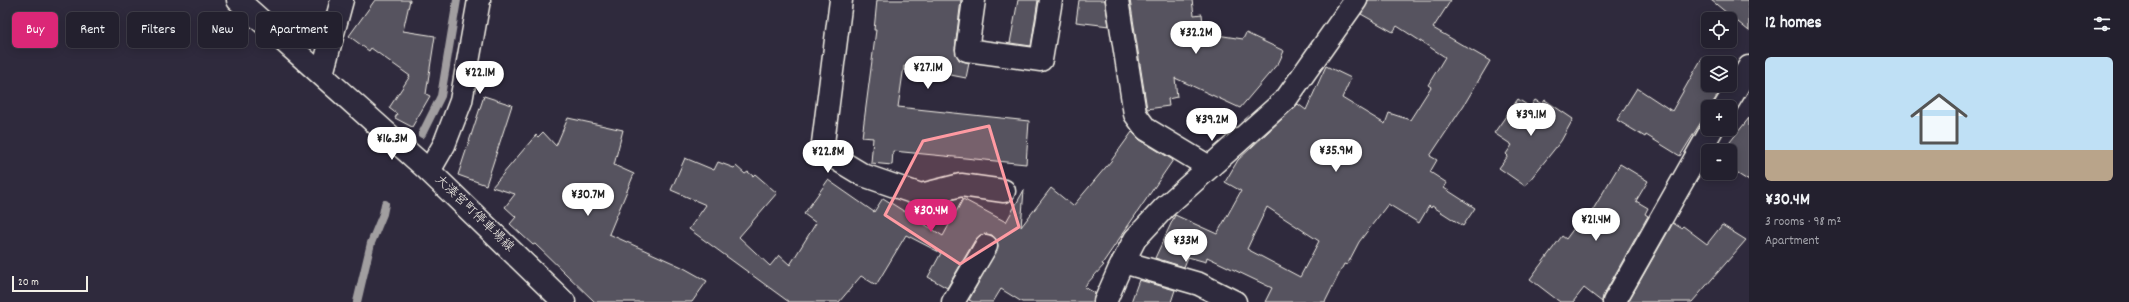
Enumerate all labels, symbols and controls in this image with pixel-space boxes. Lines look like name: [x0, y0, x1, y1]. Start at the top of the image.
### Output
chip: Buy: [12, 12, 58, 48]
chip: Rent: [66, 12, 119, 48]
chip: Filters: [127, 12, 190, 48]
chip: New: [198, 12, 248, 48]
chip: Apartment: [256, 12, 342, 48]
map controls: [1701, 12, 1737, 180]
button: locate: [1701, 12, 1737, 48]
text: 12 homes: [1765, 12, 1822, 36]
icon: filters: [2091, 13, 2113, 35]
pin: ¥32.2M: [1163, 21, 1229, 55]
text: ¥32.2M: [1179, 24, 1213, 43]
pin: ¥27.1M: [895, 56, 961, 90]
button: layers: [1701, 56, 1737, 92]
text: ¥27.1M: [913, 59, 943, 78]
pin: ¥22.1M: [447, 61, 513, 95]
text: ¥22.1M: [465, 64, 495, 83]
icon: home: [1903, 83, 1975, 155]
button: +: [1701, 100, 1737, 136]
pin: ¥39.1M: [1498, 103, 1564, 137]
text: ¥39.1M: [1516, 106, 1546, 125]
pin: ¥39.2M: [1179, 108, 1245, 142]
text: ¥39.2M: [1195, 111, 1229, 130]
pin: ¥16.3M: [359, 127, 425, 161]
text: ¥16.3M: [376, 130, 408, 149]
pin: ¥35.9M: [1303, 139, 1369, 173]
pin: ¥22.8M: [795, 140, 861, 174]
text: ¥35.9M: [1319, 142, 1353, 161]
text: ¥22.8M: [812, 143, 844, 162]
button: −: [1701, 144, 1737, 180]
street label: 大湊宮町停車場線: [430, 171, 519, 258]
pin: ¥30.7M: [555, 183, 621, 217]
text: ¥30.7M: [571, 186, 605, 205]
text: ¥30.4M: [1765, 189, 1810, 213]
pin: ¥30.4M: [898, 199, 964, 233]
text: ¥30.4M: [914, 202, 948, 221]
pin: ¥21.4M: [1563, 208, 1629, 242]
text: ¥21.4M: [1581, 211, 1611, 230]
text: 3 rooms · 98 m²: [1765, 213, 1841, 232]
pin: ¥33M: [1162, 229, 1210, 263]
text: ¥33M: [1173, 232, 1199, 251]
text: Apartment: [1765, 232, 1819, 251]
scale bar: [12, 274, 88, 293]
text: 20 m: [18, 275, 39, 291]

